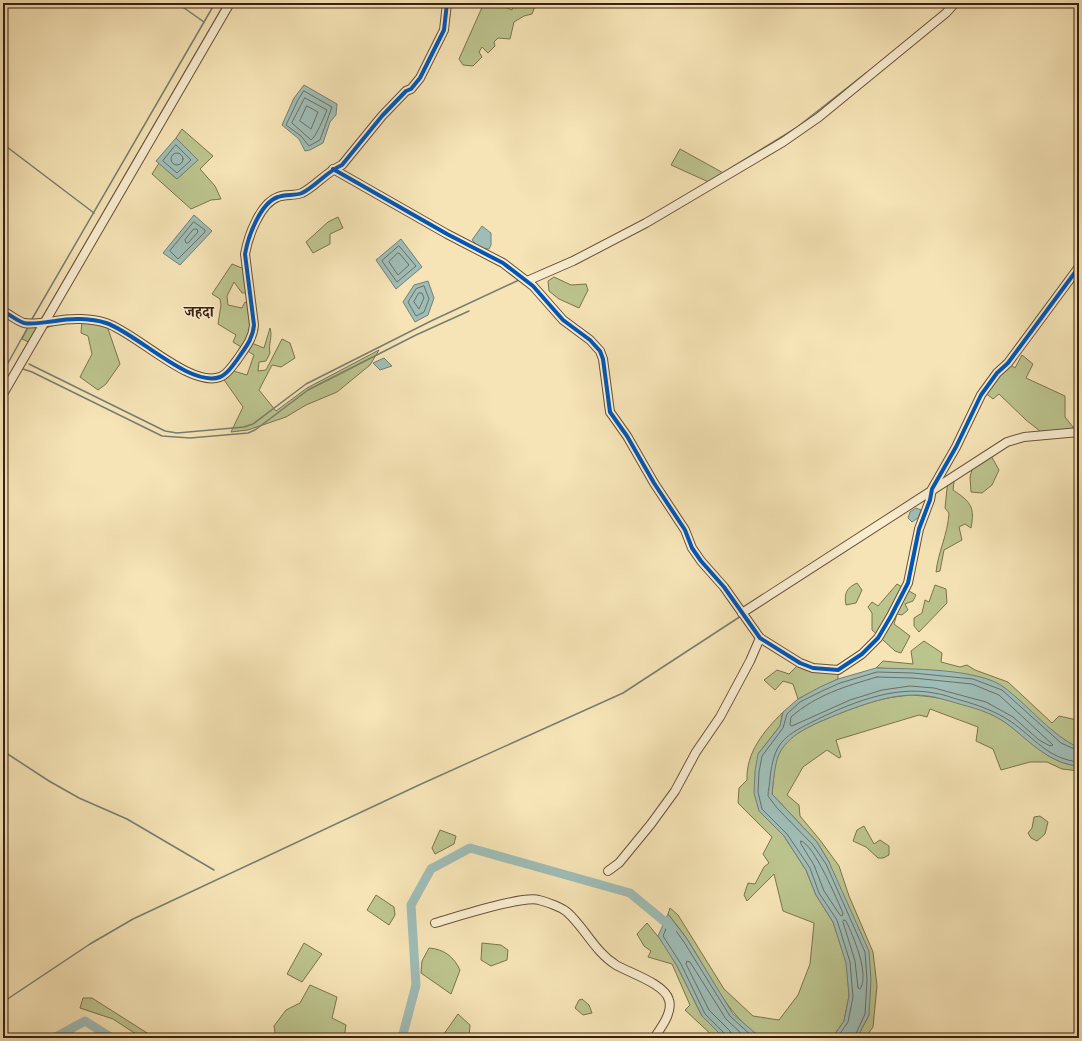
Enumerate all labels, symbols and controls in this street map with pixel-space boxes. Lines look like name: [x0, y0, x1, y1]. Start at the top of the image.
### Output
district label: जहदा: [183, 303, 215, 322]

